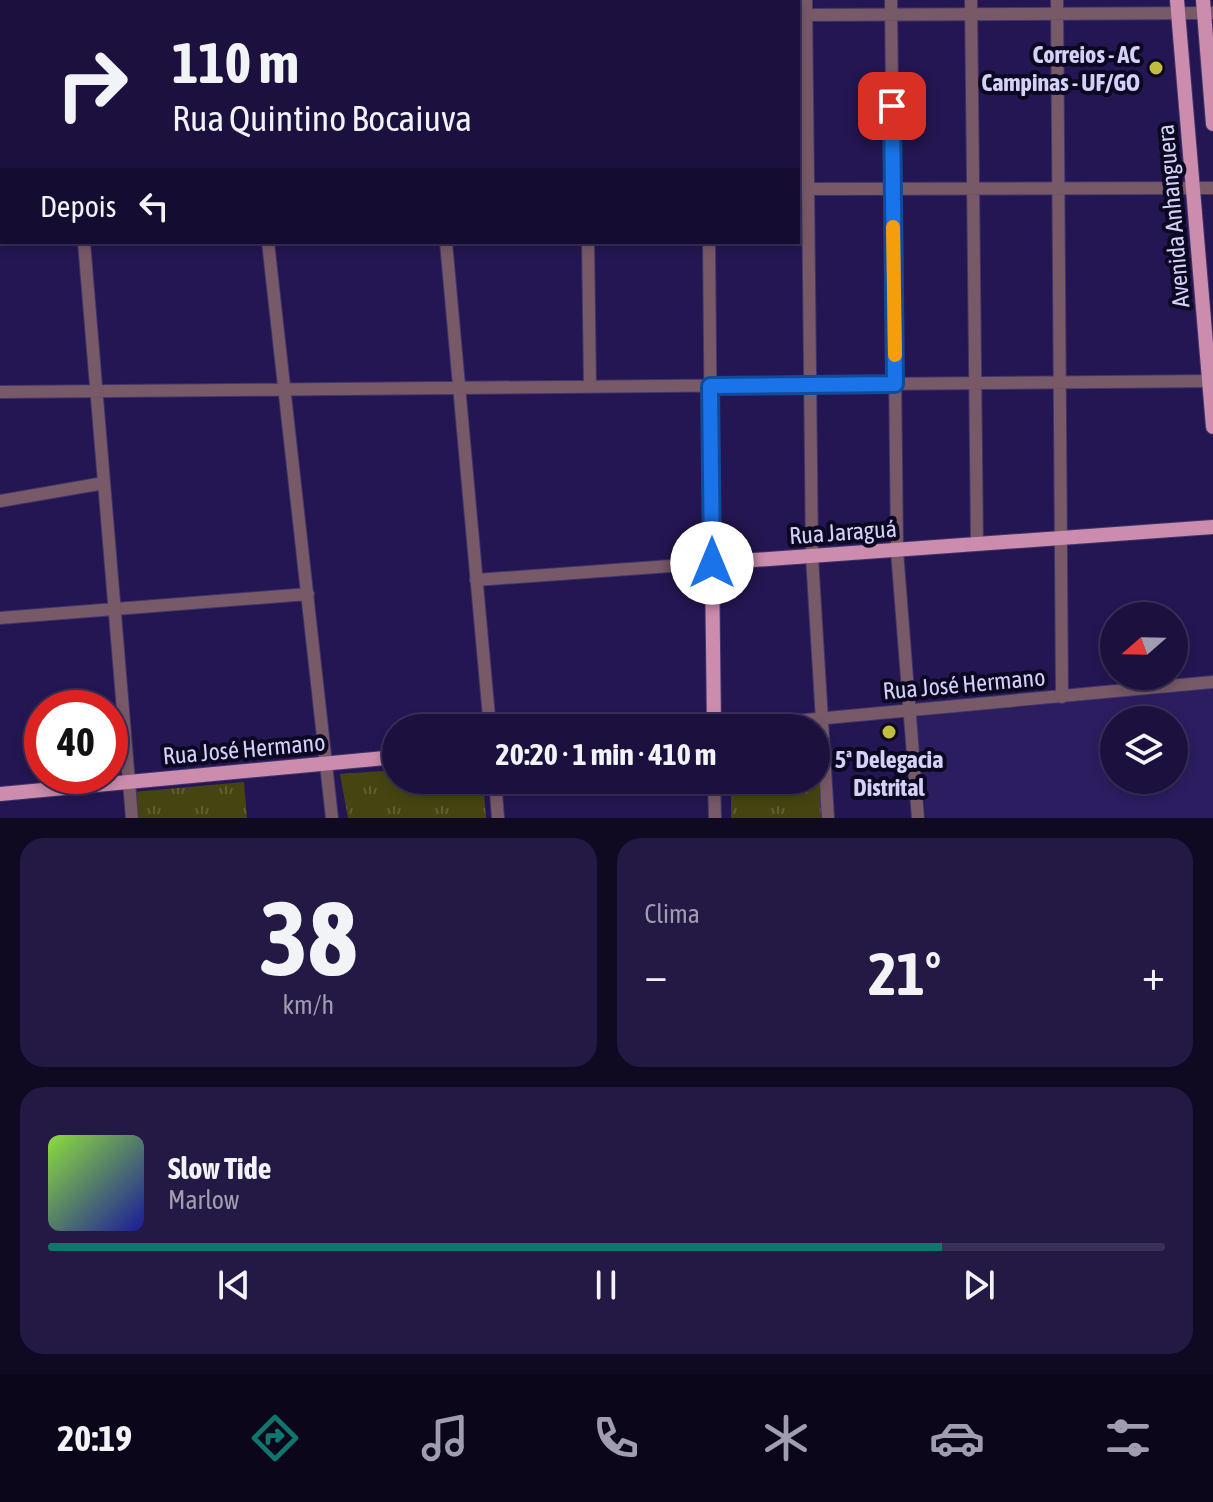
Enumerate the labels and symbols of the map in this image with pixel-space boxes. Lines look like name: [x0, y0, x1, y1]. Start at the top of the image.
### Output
place label: Correios - AC Campinas - UF/GO: [981, 41, 1140, 96]
marker: Correios - AC Campinas - UF/GO: [1147, 59, 1165, 77]
pin: [858, 72, 926, 140]
street label: Avenida Anhanguera: [1152, 123, 1194, 309]
street label: Rua Jaraguá: [788, 515, 898, 549]
position arrow: [670, 521, 754, 605]
north arrow: [1100, 602, 1188, 690]
street label: Rua José Hermano: [882, 663, 1046, 705]
speed limit sign: 40: [24, 690, 128, 794]
marker: 5ª Delegacia Distrital: [880, 723, 898, 741]
street label: Rua José Hermano: [162, 728, 326, 770]
place label: 5ª Delegacia Distrital: [835, 746, 943, 801]

